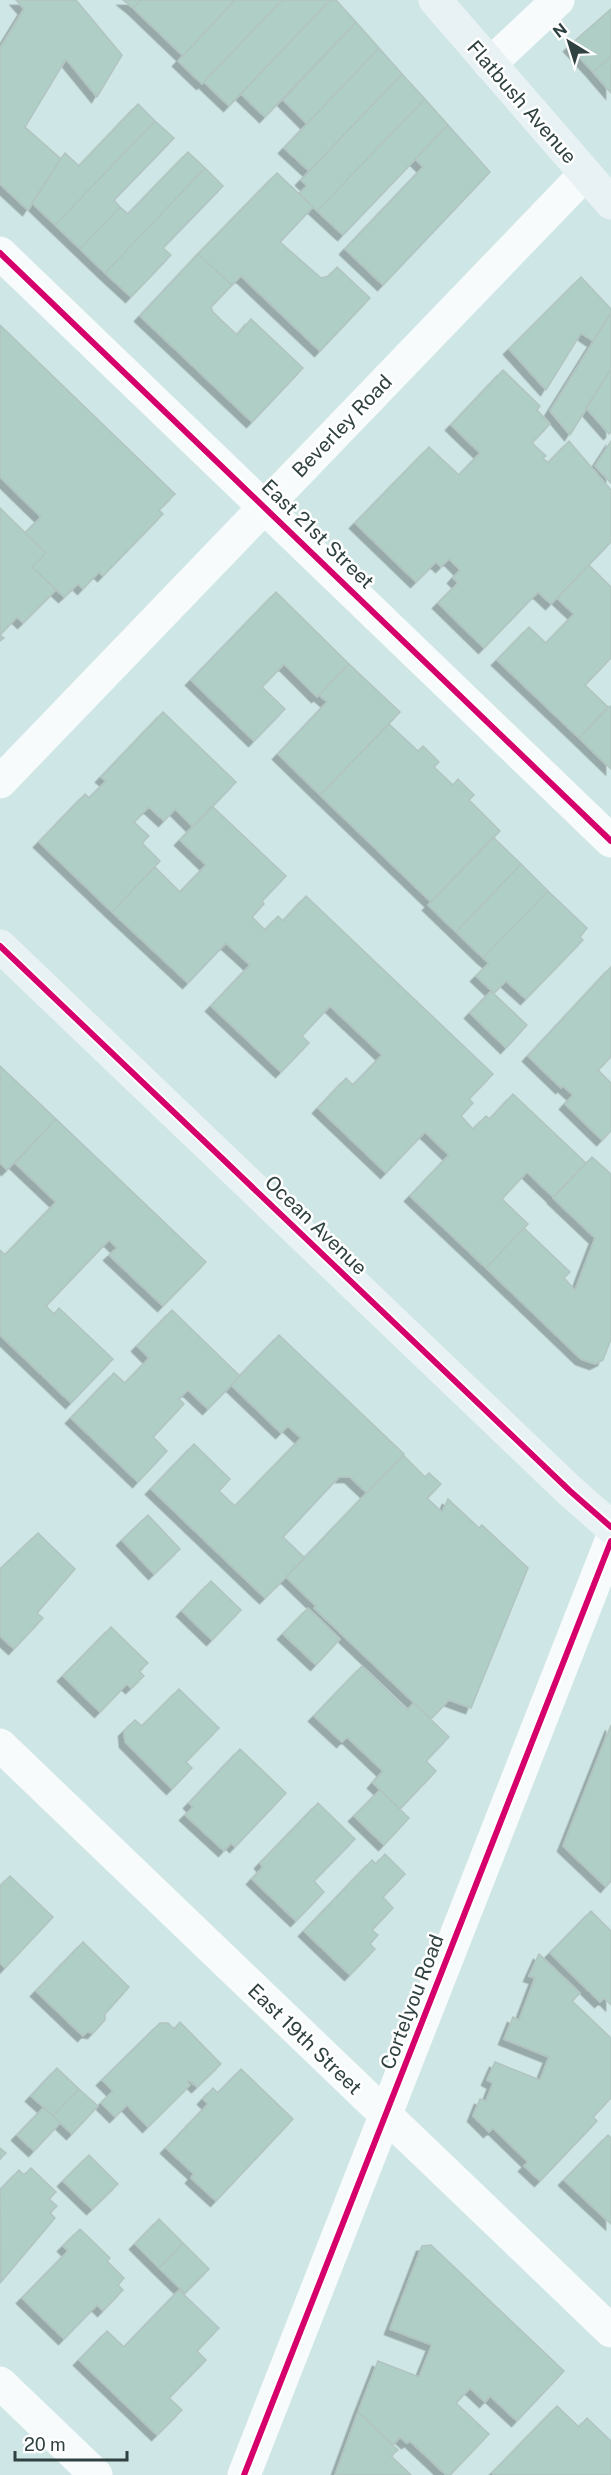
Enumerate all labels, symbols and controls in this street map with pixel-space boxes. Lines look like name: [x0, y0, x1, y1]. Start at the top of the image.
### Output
north arrow: [539, 12, 599, 72]
text: N: [549, 19, 571, 42]
street label: Flatbush Avenue: [462, 36, 582, 168]
street label: Beverley Road: [287, 370, 397, 482]
street label: East 21st Street: [257, 474, 379, 594]
street label: Ocean Avenue: [260, 1170, 372, 1280]
street label: Cortelyou Road: [375, 1931, 449, 2073]
street label: East 19th Street: [243, 1979, 367, 2099]
scale bar: [15, 2424, 128, 2462]
text: 20 m: [24, 2434, 66, 2455]

